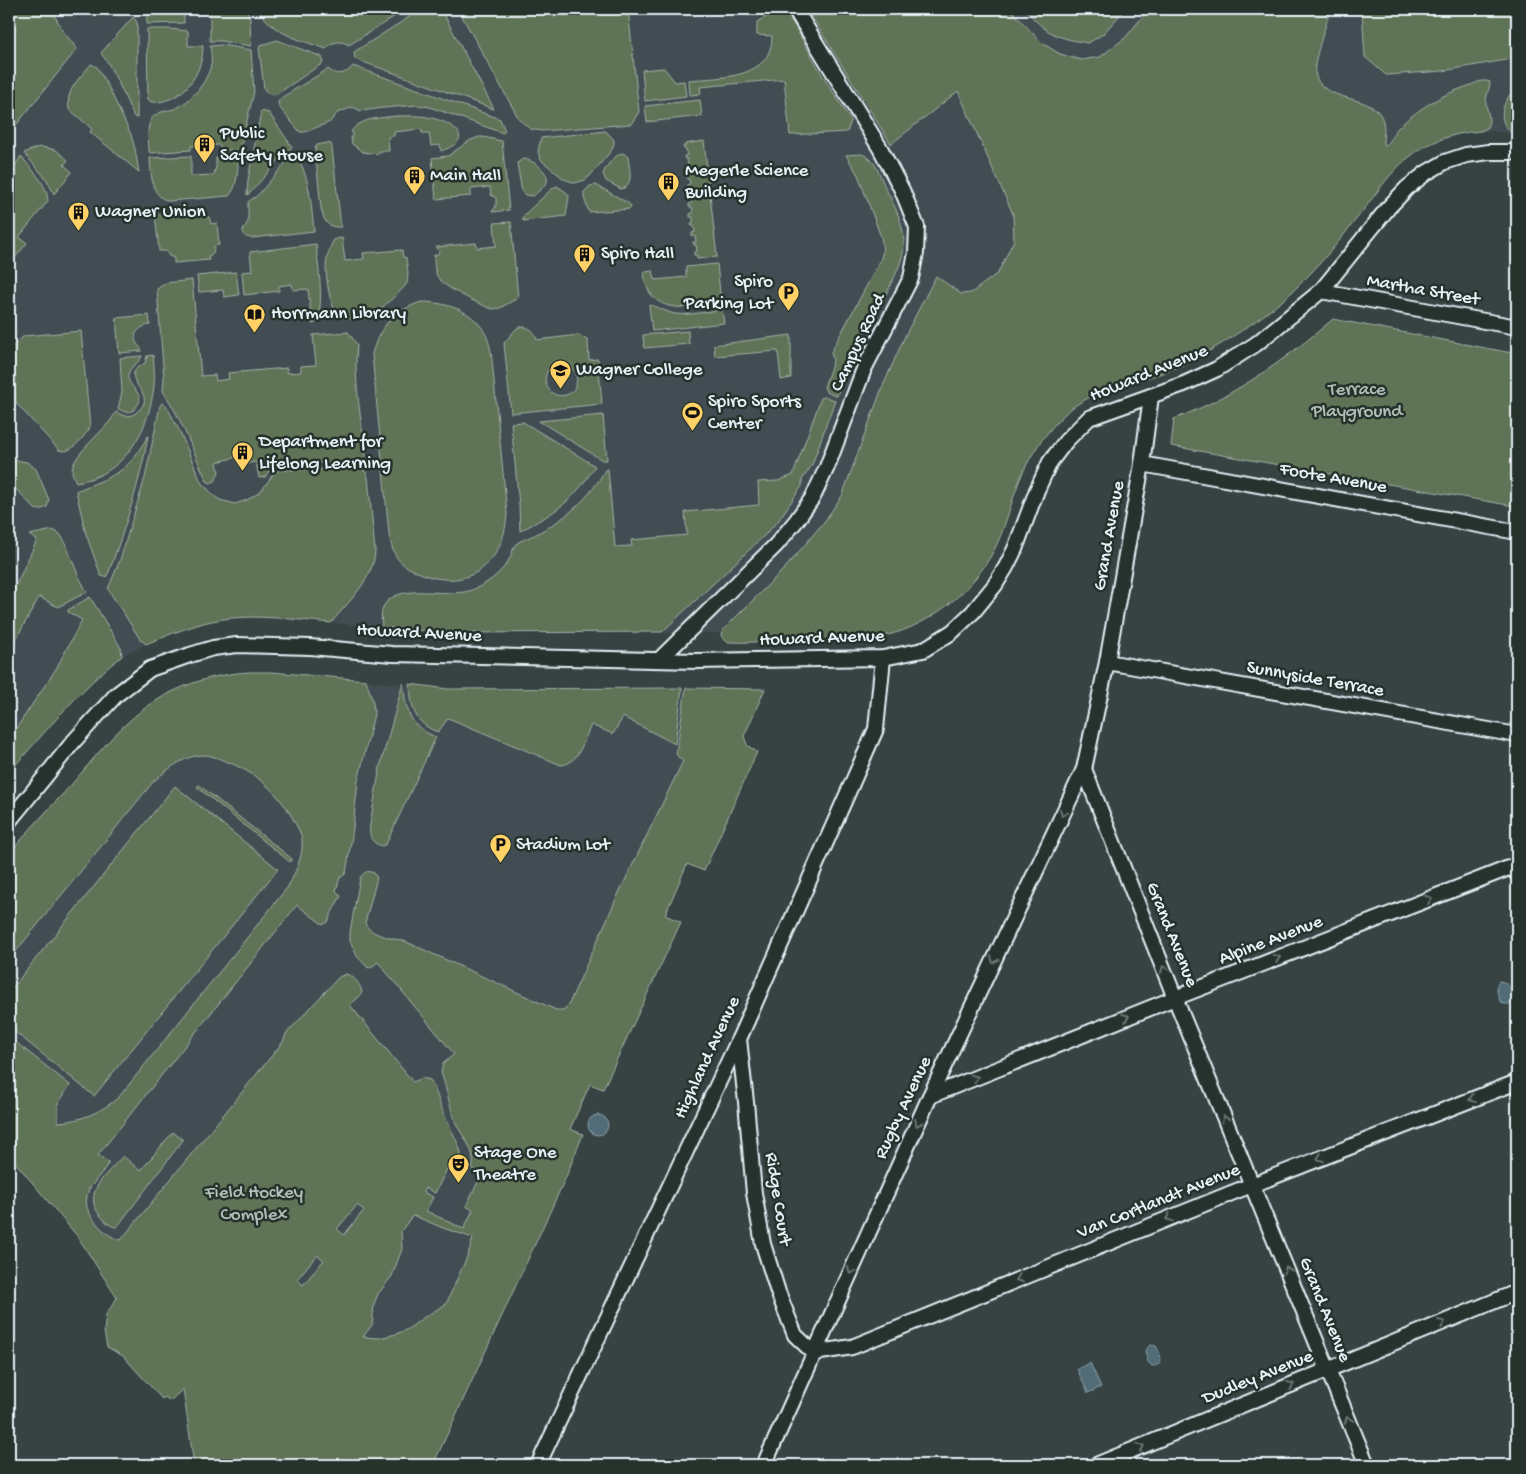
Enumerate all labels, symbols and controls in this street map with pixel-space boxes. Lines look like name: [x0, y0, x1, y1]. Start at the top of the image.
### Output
place label: Public Safety House: [219, 123, 323, 168]
building icon: Public Safety House: [192, 133, 216, 164]
place label: Megerle Science Building: [684, 160, 808, 205]
building icon: Main Hall: [402, 164, 426, 195]
place label: Main Hall: [430, 165, 501, 188]
building icon: Megerle Science Building: [657, 170, 681, 201]
building icon: Wagner Union: [67, 200, 91, 231]
place label: Wagner Union: [95, 201, 206, 224]
building icon: Spiro Hall: [573, 242, 597, 273]
place label: Spiro Hall: [601, 243, 674, 266]
street label: Martha Street: [1365, 270, 1483, 313]
place label: Spiro Parking Lot: [683, 271, 775, 316]
parking icon: Spiro Parking Lot: [777, 281, 801, 312]
street label: Campus Road: [826, 289, 893, 396]
library icon: Horrmann Library: [243, 302, 267, 333]
place label: Horrmann Library: [271, 303, 407, 326]
street label: Howard Avenue: [1087, 340, 1212, 408]
school or university icon: Wagner College: [548, 358, 572, 389]
place label: Wagner College: [576, 359, 703, 382]
park label: Terrace Playground: [1310, 379, 1404, 424]
place label: Spiro Sports Center: [708, 391, 802, 436]
sports icon: Spiro Sports Center: [680, 401, 704, 432]
place label: Department for Lifelong Learning: [257, 431, 391, 476]
building icon: Department for Lifelong Learning: [231, 441, 255, 472]
street label: Foote Avenue: [1277, 458, 1389, 500]
street label: Grand Avenue: [1089, 479, 1131, 593]
street label: Howard Avenue: [356, 619, 482, 649]
street label: Howard Avenue: [759, 625, 885, 653]
street label: Sunnyside Terrace: [1245, 657, 1386, 703]
one-way arrow: [1059, 808, 1070, 817]
parking icon: Stadium Lot: [488, 833, 512, 864]
place label: Stadium Lot: [516, 834, 612, 857]
street label: Grand Avenue: [1140, 879, 1203, 991]
one-way arrow: [1424, 895, 1432, 905]
street label: Alpine Avenue: [1216, 911, 1326, 971]
one-way arrow: [1272, 954, 1281, 964]
one-way arrow: [990, 955, 1000, 964]
one-way arrow: [1160, 965, 1170, 974]
street label: Highland Avenue: [670, 993, 747, 1123]
one-way arrow: [1121, 1013, 1130, 1024]
street label: Rugby Avenue: [870, 1053, 938, 1163]
one-way arrow: [970, 1074, 979, 1084]
one-way arrow: [1468, 1093, 1477, 1104]
one-way arrow: [1221, 1115, 1232, 1124]
one-way arrow: [913, 1118, 924, 1127]
place label: Stage One Theatre: [473, 1142, 557, 1187]
street label: Ridge Court: [758, 1151, 796, 1249]
theatre icon: Stage One Theatre: [446, 1152, 470, 1183]
one-way arrow: [1317, 1153, 1325, 1163]
street label: Van Cortlandt Avenue: [1073, 1159, 1244, 1246]
park label: Field Hockey Complex: [204, 1182, 304, 1227]
one-way arrow: [1166, 1213, 1174, 1223]
street label: Grand Avenue: [1293, 1254, 1356, 1366]
one-way arrow: [847, 1266, 857, 1275]
one-way arrow: [1283, 1266, 1293, 1275]
one-way arrow: [1015, 1273, 1024, 1284]
one-way arrow: [1437, 1319, 1445, 1329]
street label: Dudley Avenue: [1197, 1345, 1317, 1411]
one-way arrow: [1286, 1381, 1295, 1391]
one-way arrow: [1344, 1416, 1355, 1425]
one-way arrow: [1136, 1442, 1145, 1453]

